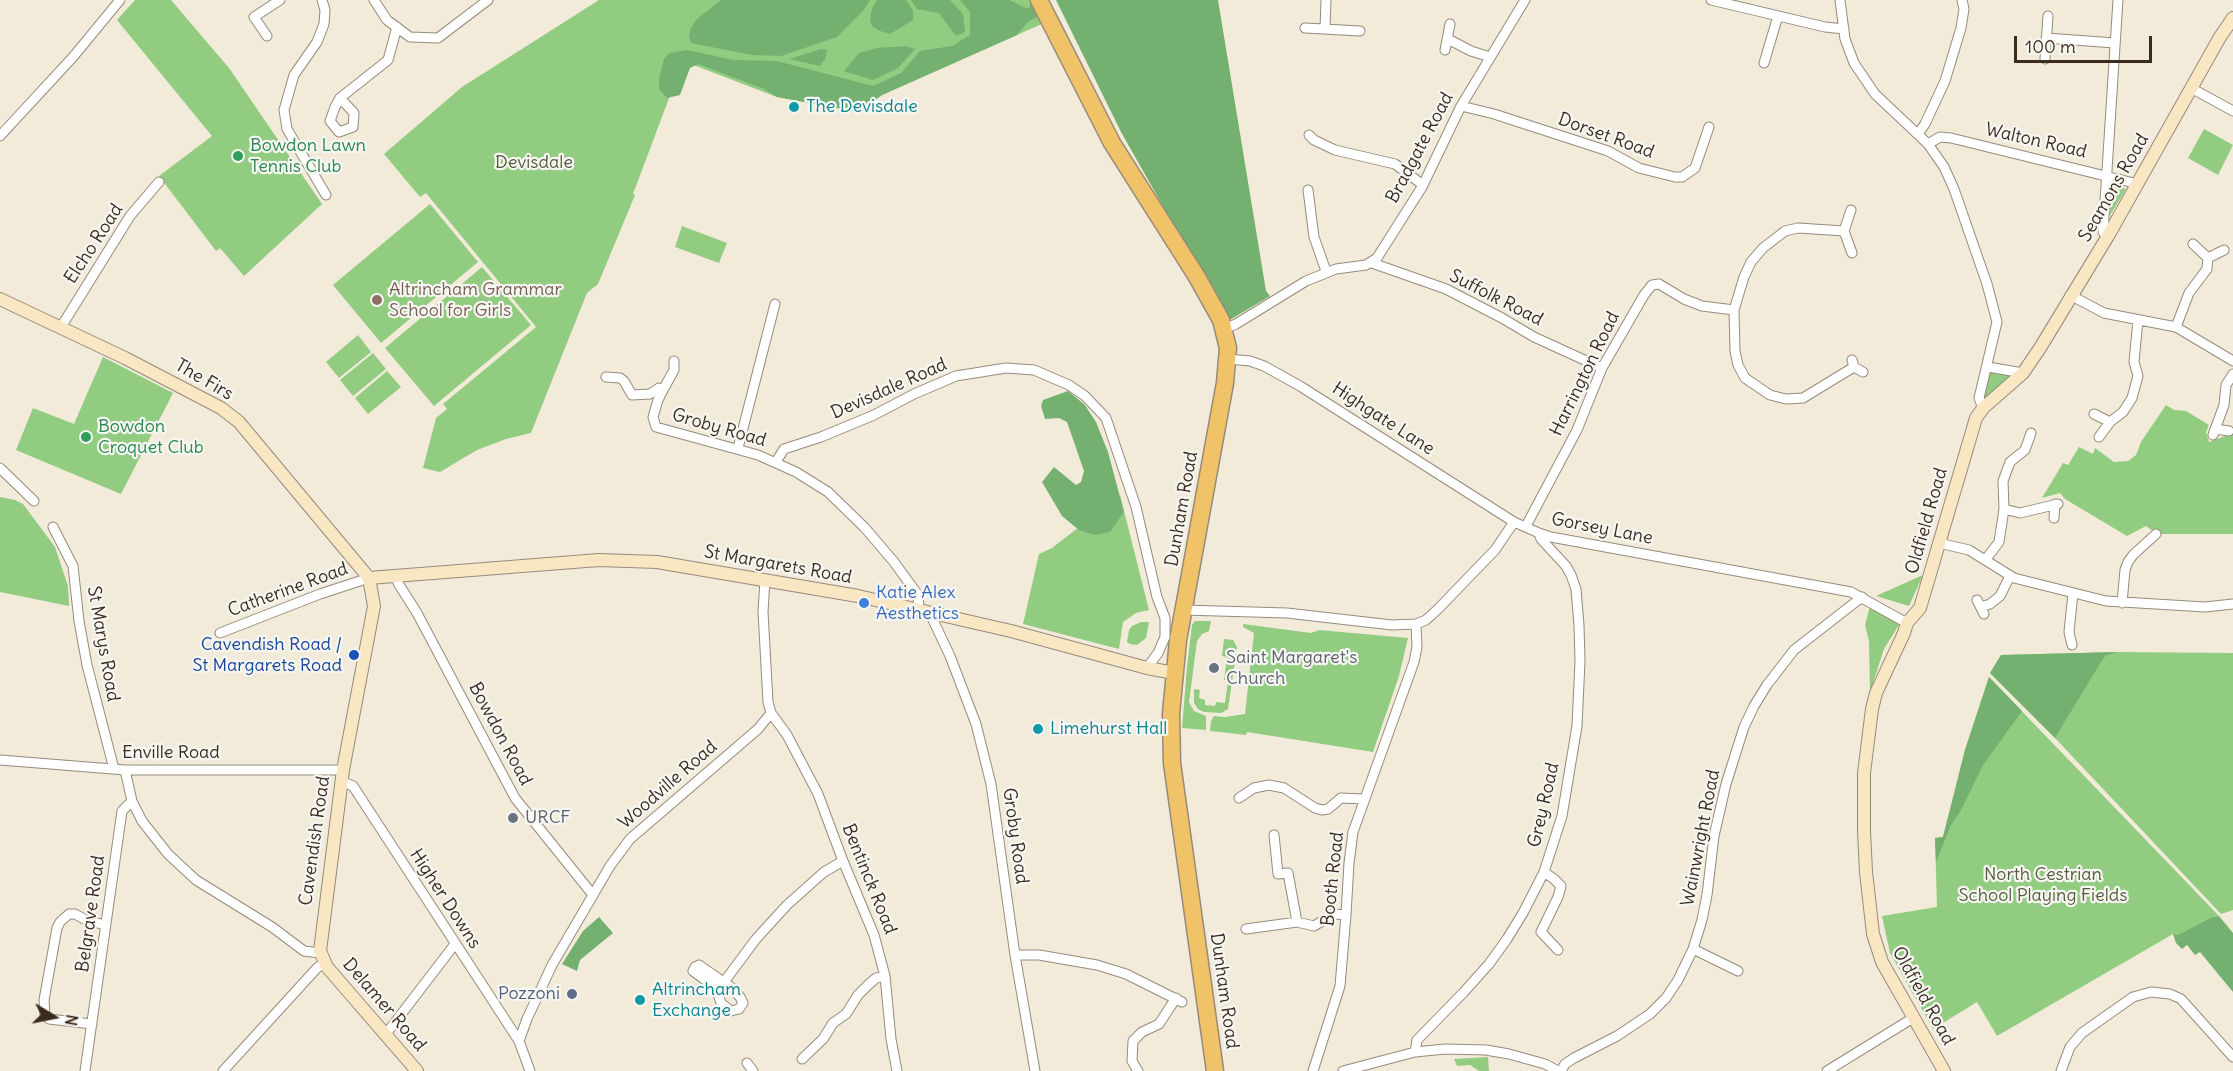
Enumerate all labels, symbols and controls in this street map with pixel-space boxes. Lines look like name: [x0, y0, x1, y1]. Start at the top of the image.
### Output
scale bar: [2017, 24, 2155, 62]
text: 100 m: [2025, 35, 2076, 58]
street label: Bradgate Road: [1382, 89, 1458, 207]
place label: The Devisdale: [806, 96, 918, 118]
marker: The Devisdale: [787, 100, 801, 114]
street label: Dorset Road: [1555, 109, 1657, 163]
street label: Walton Road: [1983, 119, 2089, 163]
street label: Seamons Road: [2074, 130, 2154, 246]
place label: Bowdon Lawn Tennis Club: [250, 135, 366, 178]
marker: Bowdon Lawn Tennis Club: [231, 149, 245, 163]
park label: Devisdale: [495, 152, 573, 174]
street label: Elcho Road: [60, 200, 128, 288]
street label: Suffolk Road: [1446, 265, 1546, 331]
place label: Altrincham Grammar School for Girls: [389, 279, 562, 322]
marker: Altrincham Grammar School for Girls: [370, 293, 384, 307]
street label: Harrington Road: [1546, 308, 1624, 440]
street label: Devisdale Road: [828, 354, 950, 424]
street label: The Firs: [171, 355, 237, 405]
street label: Highgate Lane: [1328, 378, 1438, 460]
street label: Groby Road: [669, 404, 769, 452]
place label: Bowdon Croquet Club: [98, 416, 204, 458]
marker: Bowdon Croquet Club: [79, 430, 93, 444]
street label: Dunham Road: [1161, 450, 1203, 568]
street label: Oldfield Road: [1902, 466, 1952, 576]
street label: Gorsey Lane: [1549, 509, 1655, 549]
street label: St Margarets Road: [702, 541, 854, 589]
street label: Catherine Road: [225, 558, 351, 622]
place label: Katie Alex Aesthetics: [876, 582, 959, 624]
street label: St Marys Road: [82, 584, 124, 704]
marker: Katie Alex Aesthetics: [857, 596, 871, 610]
place label: Cavendish Road / St Margarets Road: [192, 634, 342, 676]
place label: Saint Margaret's Church: [1226, 647, 1357, 690]
marker: Cavendish Road / St Margarets Road: [347, 648, 361, 662]
marker: Saint Margaret's Church: [1207, 661, 1221, 675]
street label: Bowdon Road: [464, 679, 536, 789]
place label: Limehurst Hall: [1050, 718, 1167, 740]
marker: Limehurst Hall: [1031, 722, 1045, 736]
street label: Woodville Road: [614, 736, 722, 834]
street label: Enville Road: [122, 742, 220, 764]
street label: Grey Road: [1524, 761, 1564, 849]
street label: Wainwright Road: [1677, 768, 1725, 908]
street label: Cavendish Road: [295, 775, 335, 907]
street label: Groby Road: [998, 786, 1032, 886]
place label: URCF: [525, 807, 571, 829]
marker: URCF: [506, 811, 520, 825]
street label: Bentinck Road: [837, 821, 901, 937]
street label: Booth Road: [1317, 831, 1349, 927]
street label: Higher Downs: [405, 845, 485, 953]
street label: Belgrave Road: [72, 854, 110, 974]
park label: North Cestrian School Playing Fields: [1959, 864, 2127, 906]
street label: Dunham Road: [1205, 932, 1243, 1050]
street label: Oldfield Road: [1887, 943, 1959, 1049]
street label: Delamer Road: [338, 954, 430, 1056]
place label: Altrincham Exchange: [652, 979, 741, 1022]
place label: Pozzoni: [498, 983, 560, 1005]
north arrow: [24, 987, 84, 1047]
marker: Pozzoni: [565, 987, 579, 1001]
marker: Altrincham Exchange: [633, 993, 647, 1007]
text: N: [61, 1013, 83, 1027]

